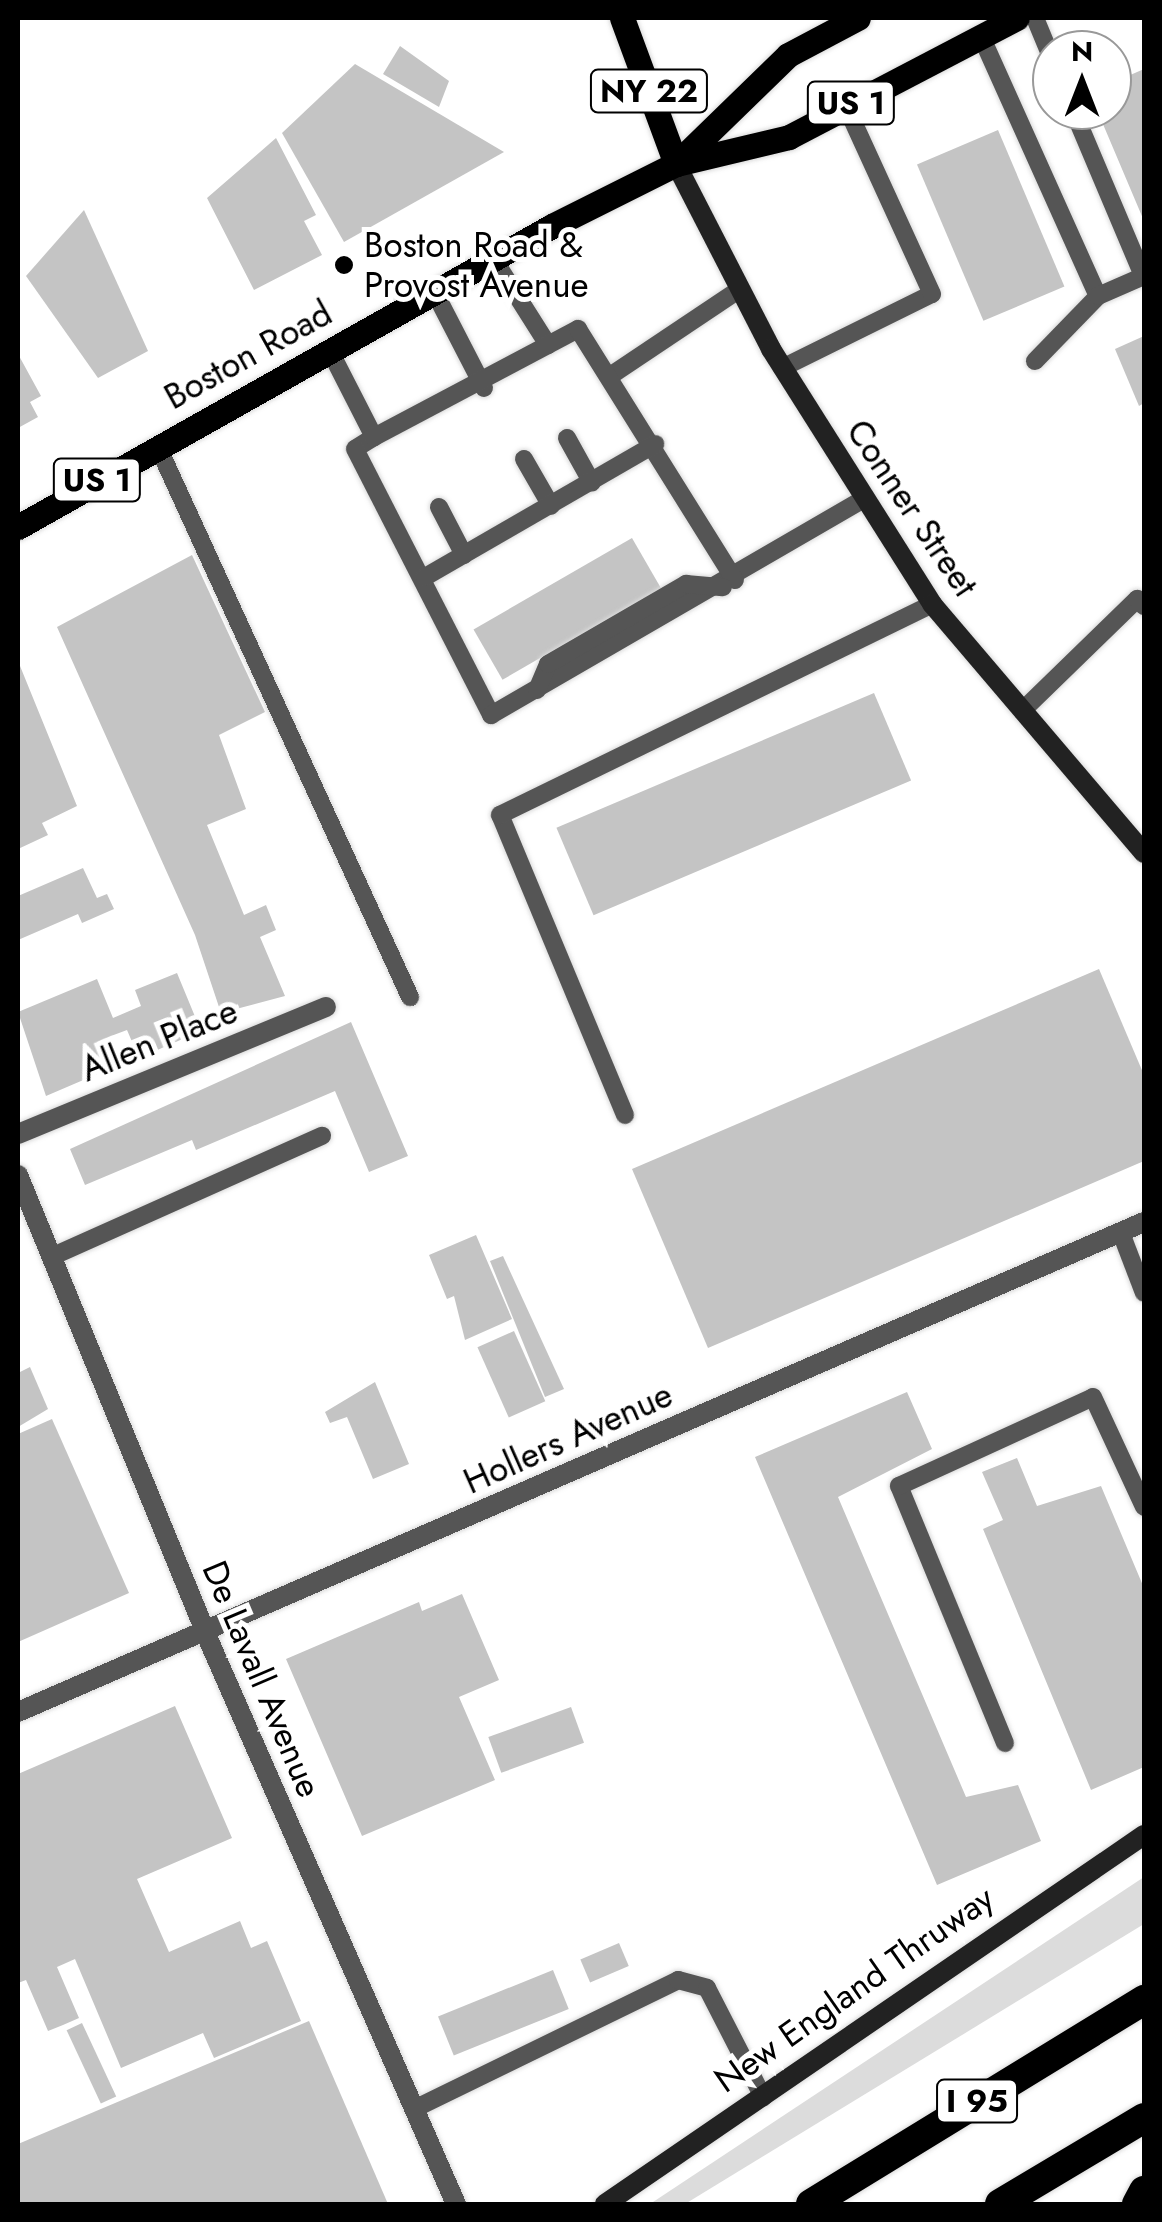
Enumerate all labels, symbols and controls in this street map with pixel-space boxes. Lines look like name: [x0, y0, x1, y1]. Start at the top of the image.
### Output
north arrow: [1032, 30, 1132, 130]
text: N: [1071, 31, 1093, 72]
road number: NY 22: [589, 64, 709, 118]
road number: US 1: [806, 76, 896, 130]
place label: Boston Road & Provost Avenue: [364, 224, 589, 306]
marker: Boston Road & Provost Avenue: [333, 254, 355, 276]
street label: Boston Road: [157, 292, 339, 418]
street label: Conner Street: [838, 412, 986, 604]
road number: US 1: [52, 453, 142, 507]
street label: Allen Place: [75, 990, 243, 1090]
street label: Hollers Avenue: [457, 1373, 679, 1503]
street label: De Lavall Avenue: [193, 1555, 331, 1803]
street label: New England Thruway: [706, 1877, 1002, 2101]
road number: I 95: [934, 2074, 1020, 2128]

